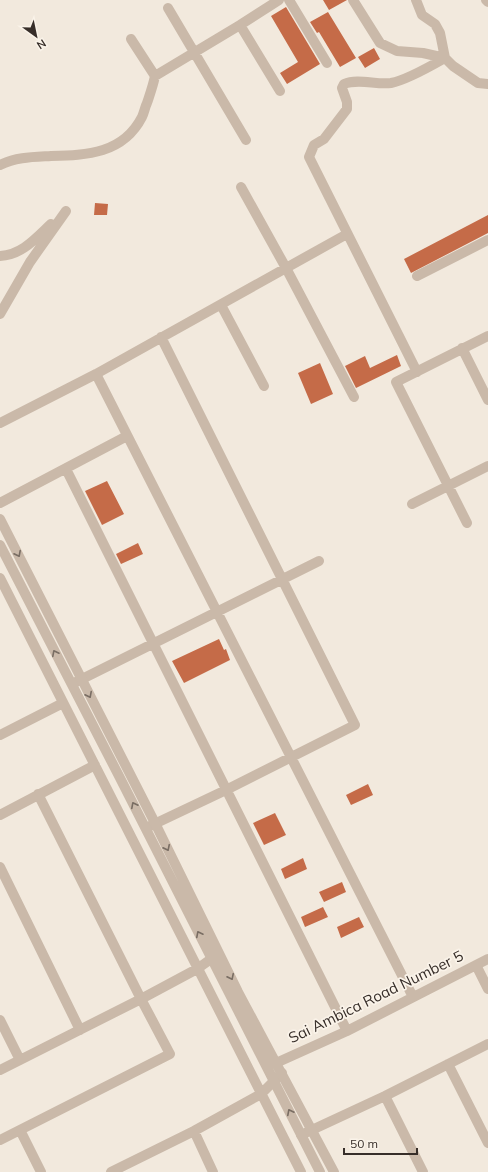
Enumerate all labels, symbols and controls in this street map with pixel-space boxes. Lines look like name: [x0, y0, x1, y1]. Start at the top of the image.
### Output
north arrow: [16, 16, 56, 56]
text: N: [34, 36, 49, 53]
one-way arrow: [13, 549, 20, 557]
one-way arrow: [53, 649, 60, 657]
one-way arrow: [84, 690, 92, 698]
one-way arrow: [131, 802, 139, 810]
one-way arrow: [162, 844, 170, 851]
one-way arrow: [196, 931, 204, 938]
street label: Sai Ambica Road Number 5: [285, 946, 466, 1047]
one-way arrow: [226, 972, 234, 980]
one-way arrow: [287, 1109, 295, 1116]
scale bar: [344, 1130, 417, 1156]
text: 50 m: [350, 1136, 378, 1151]

